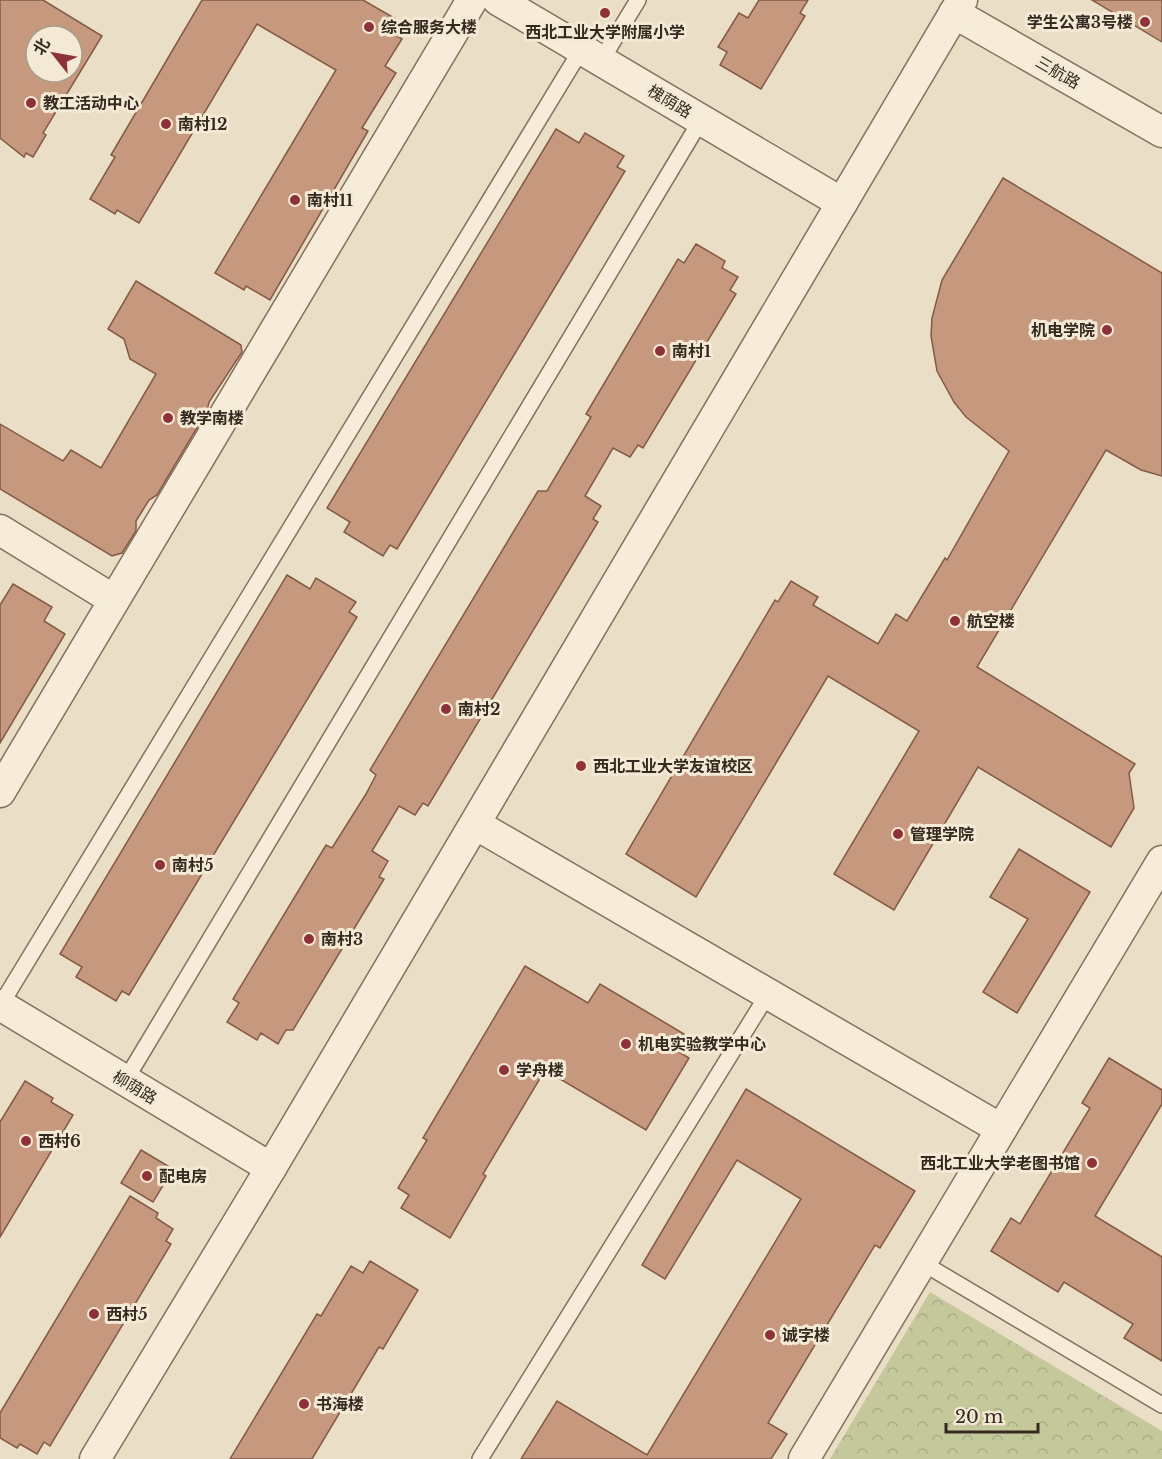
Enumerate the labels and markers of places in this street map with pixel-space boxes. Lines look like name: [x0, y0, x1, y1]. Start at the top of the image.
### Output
marker: 西北工业大学附属小学: [598, 6, 612, 20]
place label: 学生公寓3号楼: [1027, 12, 1133, 32]
marker: 学生公寓3号楼: [1138, 15, 1152, 29]
place label: 综合服务大楼: [381, 17, 477, 37]
marker: 综合服务大楼: [362, 20, 376, 34]
place label: 西北工业大学附属小学: [525, 22, 685, 42]
place label: 教工活动中心: [43, 93, 139, 113]
marker: 教工活动中心: [24, 96, 38, 110]
place label: 南村12: [178, 114, 227, 134]
marker: 南村12: [159, 117, 173, 131]
place label: 南村11: [307, 190, 353, 210]
marker: 南村11: [288, 193, 302, 207]
place label: 机电学院: [1031, 320, 1095, 340]
marker: 机电学院: [1100, 323, 1114, 337]
place label: 南村1: [672, 341, 711, 361]
marker: 南村1: [653, 344, 667, 358]
place label: 教学南楼: [180, 408, 244, 428]
marker: 教学南楼: [161, 411, 175, 425]
place label: 航空楼: [967, 611, 1015, 631]
marker: 航空楼: [948, 614, 962, 628]
place label: 南村2: [458, 699, 500, 719]
marker: 南村2: [439, 702, 453, 716]
place label: 西北工业大学友谊校区: [593, 756, 753, 776]
marker: 西北工业大学友谊校区: [574, 759, 588, 773]
place label: 管理学院: [910, 824, 974, 844]
marker: 管理学院: [891, 827, 905, 841]
place label: 南村5: [172, 855, 214, 875]
marker: 南村5: [153, 858, 167, 872]
place label: 南村3: [321, 929, 363, 949]
marker: 南村3: [302, 932, 316, 946]
place label: 机电实验教学中心: [638, 1034, 766, 1054]
marker: 机电实验教学中心: [619, 1037, 633, 1051]
place label: 学舟楼: [516, 1060, 564, 1080]
marker: 学舟楼: [497, 1063, 511, 1077]
place label: 西村6: [38, 1131, 81, 1151]
marker: 西村6: [19, 1134, 33, 1148]
place label: 西北工业大学老图书馆: [920, 1153, 1080, 1173]
marker: 西北工业大学老图书馆: [1085, 1156, 1099, 1170]
place label: 配电房: [159, 1166, 207, 1186]
marker: 配电房: [140, 1169, 154, 1183]
place label: 西村5: [106, 1304, 148, 1324]
marker: 西村5: [87, 1307, 101, 1321]
place label: 诚字楼: [782, 1325, 830, 1345]
marker: 诚字楼: [763, 1328, 777, 1342]
place label: 书海楼: [316, 1394, 364, 1414]
marker: 书海楼: [297, 1397, 311, 1411]

